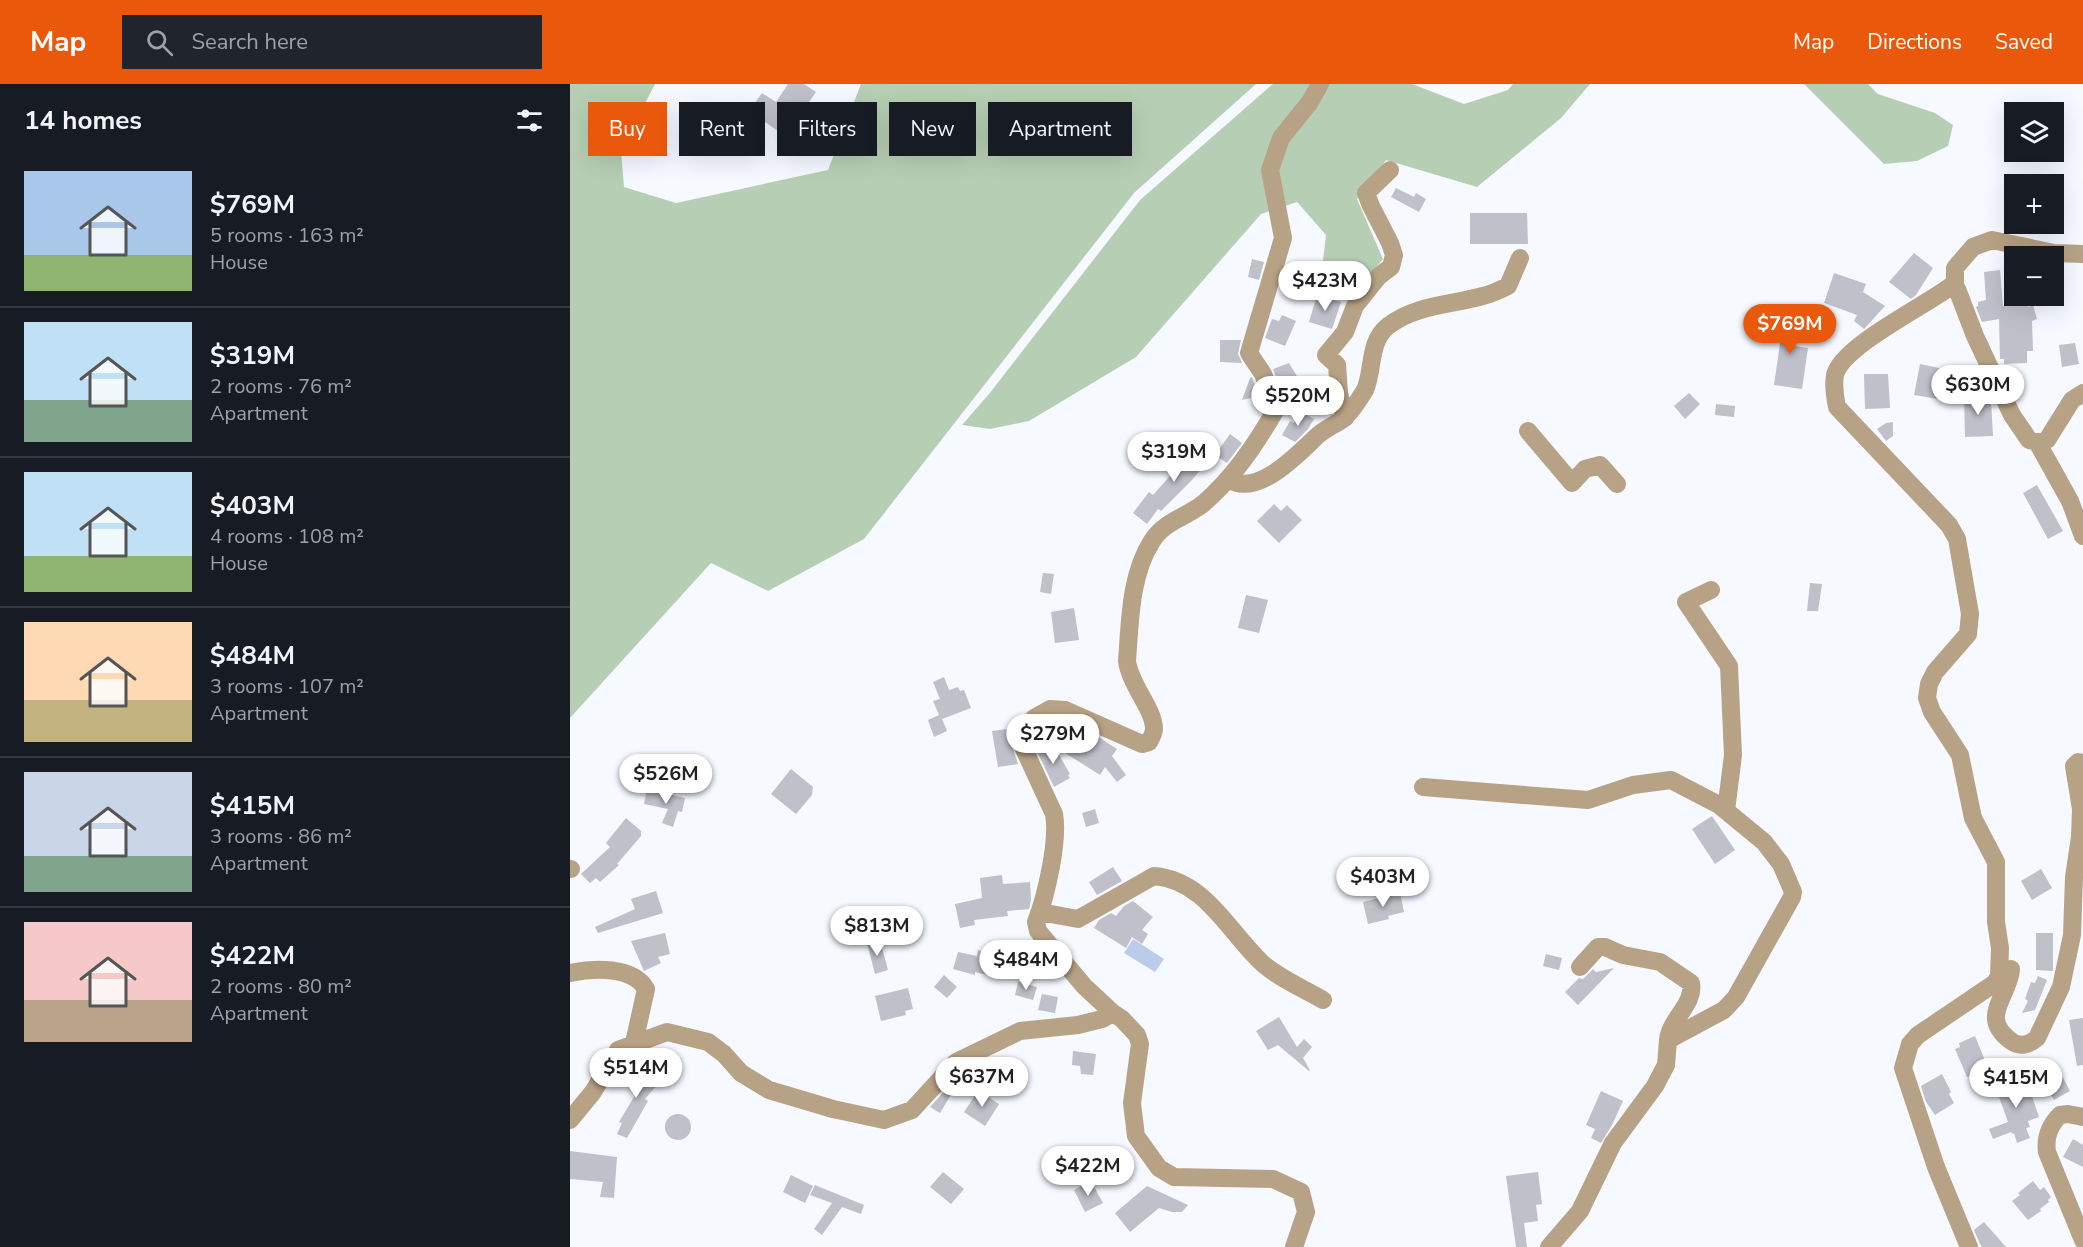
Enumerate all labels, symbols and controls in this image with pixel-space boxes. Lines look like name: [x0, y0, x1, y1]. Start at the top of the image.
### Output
search box: [122, 15, 542, 69]
text: Map: [30, 23, 86, 61]
icon: search: [143, 26, 176, 59]
text: Search here: [191, 27, 308, 57]
text: Map: [1793, 28, 1834, 56]
text: Directions: [1867, 28, 1962, 56]
text: Saved: [1995, 28, 2053, 56]
chip: Buy: [588, 102, 667, 156]
chip: Rent: [679, 102, 765, 156]
chip: Filters: [777, 102, 877, 156]
chip: New: [889, 102, 976, 156]
chip: Apartment: [988, 102, 1132, 156]
map controls: [2004, 102, 2064, 306]
button: layers: [2004, 102, 2064, 162]
text: 14 homes: [24, 103, 142, 138]
icon: filters: [513, 104, 546, 137]
button: +: [2004, 174, 2064, 234]
text: $769M: [210, 187, 295, 222]
icon: home: [72, 195, 144, 267]
text: 5 rooms · 163 m²: [210, 222, 364, 249]
button: −: [2004, 246, 2064, 306]
text: House: [210, 249, 268, 276]
pin: $423M: [1283, 261, 1367, 312]
text: $423M: [1292, 267, 1358, 294]
pin: $769M: [1748, 304, 1832, 355]
text: $769M: [1757, 310, 1823, 337]
text: $319M: [210, 338, 295, 373]
icon: home: [72, 346, 144, 418]
pin: $630M: [1936, 365, 2020, 416]
text: $630M: [1945, 371, 2011, 398]
text: 2 rooms · 76 m²: [210, 373, 352, 400]
pin: $520M: [1256, 376, 1340, 427]
text: $520M: [1265, 382, 1331, 409]
text: Apartment: [210, 400, 308, 427]
pin: $319M: [1132, 432, 1216, 483]
text: $319M: [1141, 438, 1207, 465]
text: $403M: [210, 488, 295, 523]
icon: home: [72, 496, 144, 568]
text: 4 rooms · 108 m²: [210, 523, 364, 550]
text: House: [210, 550, 268, 577]
text: $484M: [210, 638, 295, 673]
icon: home: [72, 646, 144, 718]
text: 3 rooms · 107 m²: [210, 673, 364, 700]
text: Apartment: [210, 700, 308, 727]
pin: $279M: [1011, 714, 1095, 765]
text: $279M: [1020, 720, 1086, 747]
pin: $526M: [624, 754, 708, 805]
text: $526M: [633, 760, 699, 787]
text: $415M: [210, 788, 295, 823]
icon: home: [72, 796, 144, 868]
text: 3 rooms · 86 m²: [210, 823, 352, 850]
text: Apartment: [210, 850, 308, 877]
pin: $403M: [1341, 857, 1425, 908]
text: $403M: [1350, 863, 1416, 890]
pin: $813M: [835, 906, 919, 957]
text: $813M: [844, 912, 910, 939]
text: $422M: [210, 938, 295, 973]
pin: $484M: [984, 940, 1068, 991]
icon: home: [72, 946, 144, 1018]
text: $484M: [993, 946, 1059, 973]
text: 2 rooms · 80 m²: [210, 973, 352, 1000]
text: Apartment: [210, 1000, 308, 1027]
pin: $514M: [594, 1048, 678, 1099]
text: $514M: [603, 1054, 669, 1081]
pin: $637M: [940, 1057, 1024, 1108]
pin: $415M: [1974, 1058, 2058, 1109]
text: $637M: [949, 1063, 1015, 1090]
text: $415M: [1983, 1064, 2049, 1091]
pin: $422M: [1046, 1146, 1130, 1197]
text: $422M: [1055, 1152, 1121, 1179]

